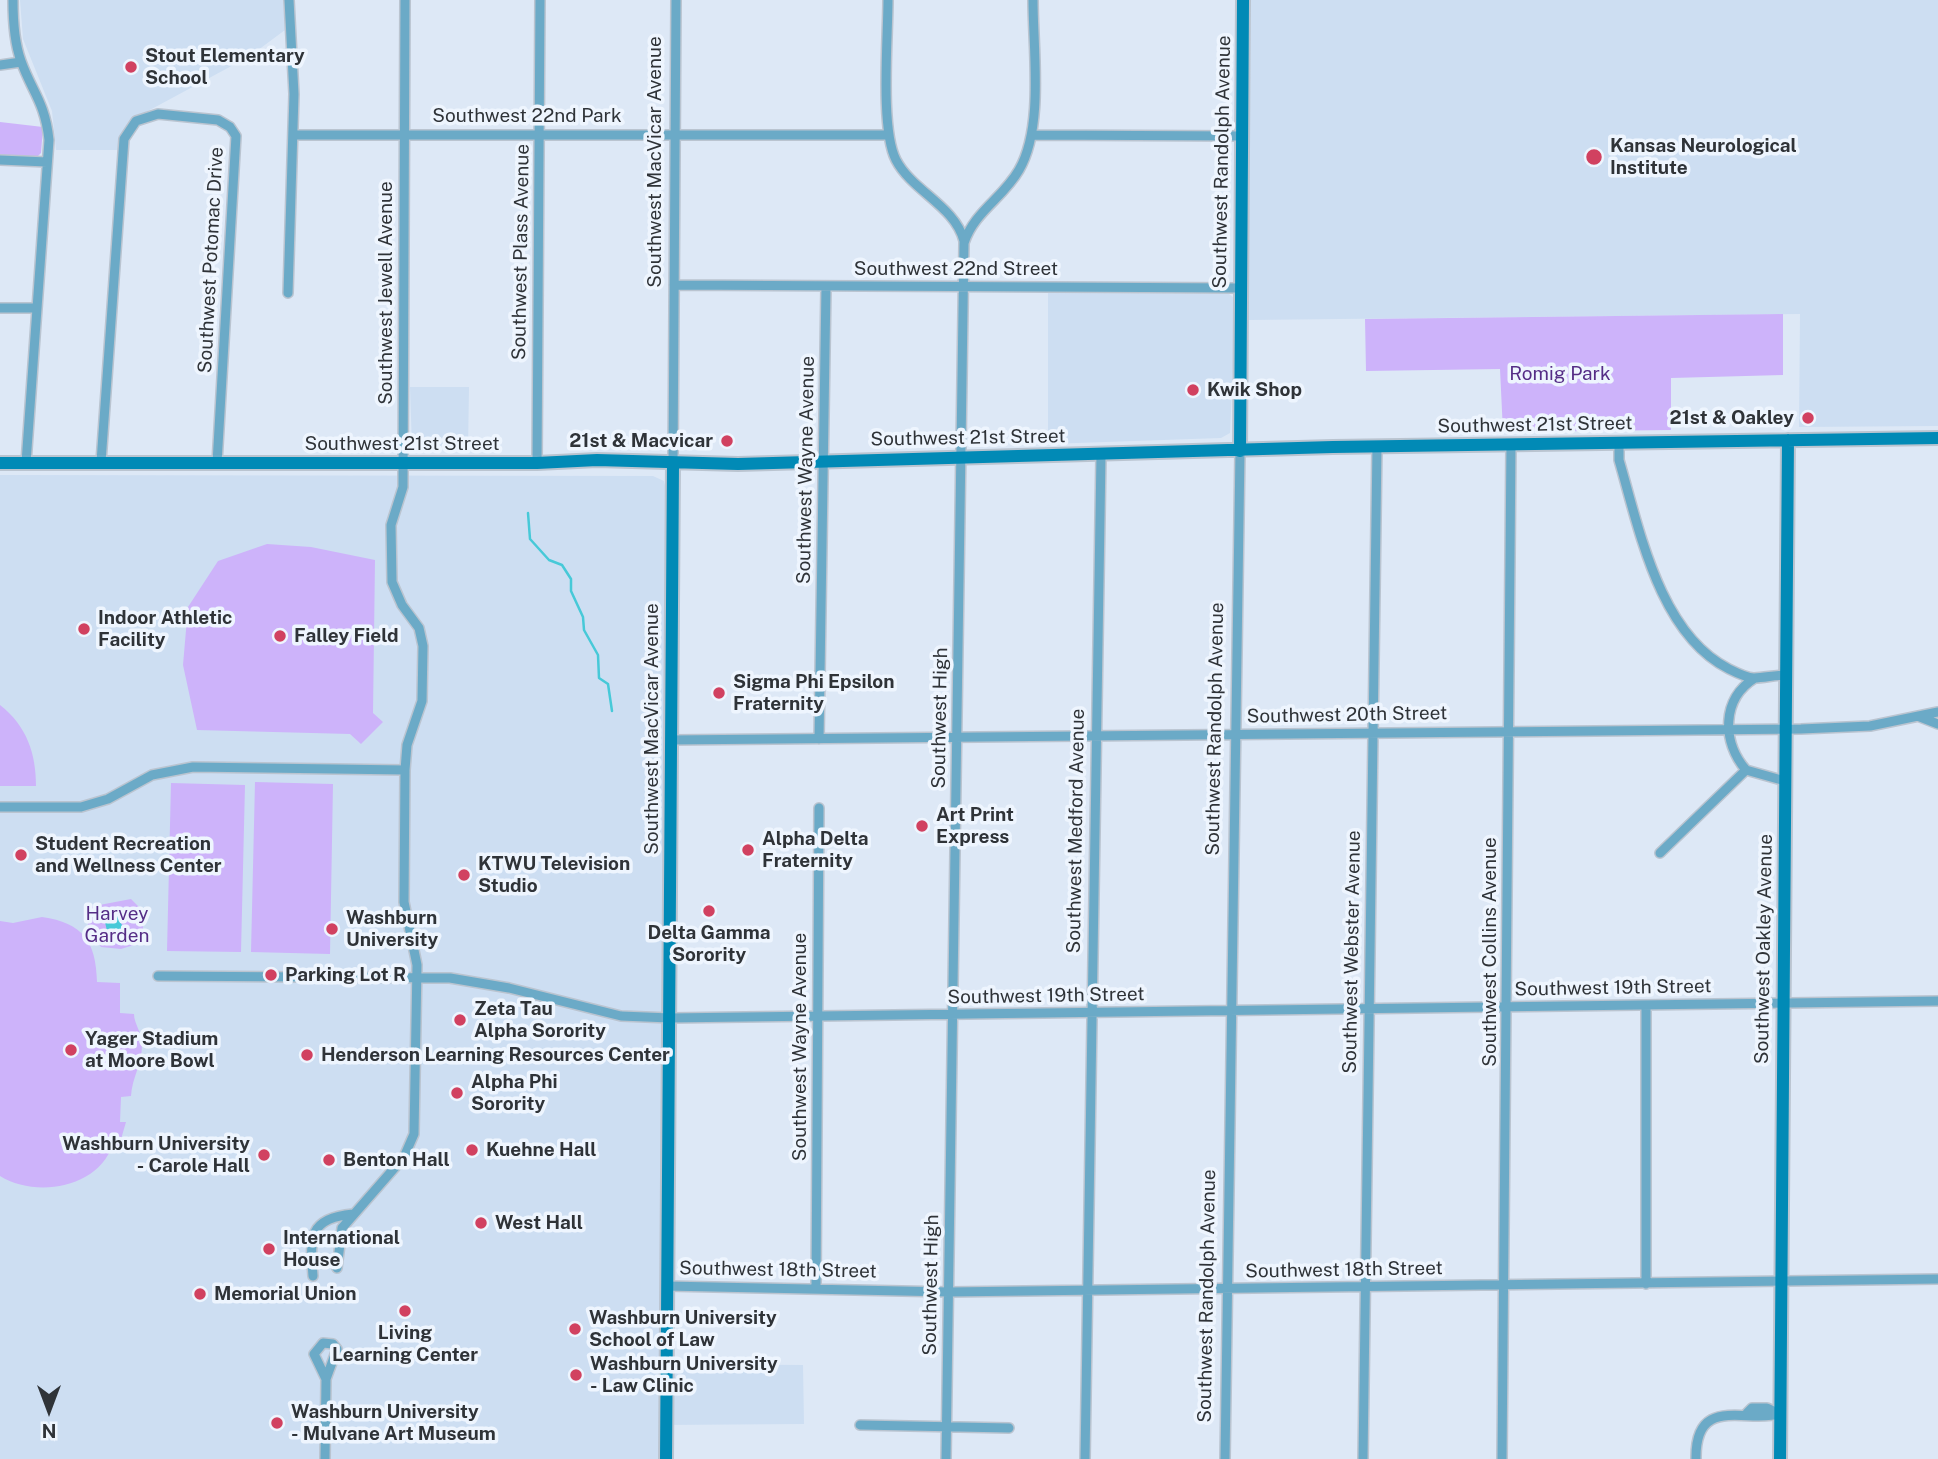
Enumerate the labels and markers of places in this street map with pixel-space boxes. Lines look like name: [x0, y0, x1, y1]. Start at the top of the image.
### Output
place label: Stout Elementary School: [145, 45, 305, 89]
marker: Stout Elementary School: [123, 59, 139, 75]
place label: Kansas Neurological Institute: [1610, 135, 1797, 179]
marker: Kansas Neurological Institute: [1584, 147, 1604, 167]
place label: Kwik Shop: [1207, 379, 1302, 401]
marker: Kwik Shop: [1185, 382, 1201, 398]
place label: 21st & Oakley: [1670, 407, 1794, 429]
marker: 21st & Oakley: [1800, 410, 1816, 426]
place label: 21st & Macvicar: [569, 430, 713, 452]
marker: 21st & Macvicar: [719, 433, 735, 449]
place label: Indoor Athletic Facility: [98, 607, 232, 651]
marker: Indoor Athletic Facility: [76, 621, 92, 637]
place label: Falley Field: [294, 625, 398, 647]
marker: Falley Field: [272, 628, 288, 644]
place label: Sigma Phi Epsilon Fraternity: [733, 671, 895, 715]
marker: Sigma Phi Epsilon Fraternity: [711, 685, 727, 701]
place label: Art Print Express: [936, 804, 1014, 848]
marker: Art Print Express: [914, 818, 930, 834]
place label: Alpha Delta Fraternity: [762, 828, 869, 872]
place label: Student Recreation and Wellness Center: [35, 833, 222, 877]
marker: Alpha Delta Fraternity: [740, 842, 756, 858]
marker: Student Recreation and Wellness Center: [13, 847, 29, 863]
place label: KTWU Television Studio: [478, 853, 630, 897]
marker: KTWU Television Studio: [456, 867, 472, 883]
marker: Delta Gamma Sorority: [701, 903, 717, 919]
place label: Washburn University: [346, 907, 438, 951]
marker: Washburn University: [324, 921, 340, 937]
place label: Delta Gamma Sorority: [647, 922, 771, 966]
place label: Parking Lot R: [285, 964, 406, 986]
marker: Parking Lot R: [263, 967, 279, 983]
place label: Zeta Tau Alpha Sorority: [474, 998, 606, 1042]
marker: Zeta Tau Alpha Sorority: [452, 1012, 468, 1028]
place label: Yager Stadium at Moore Bowl: [85, 1028, 218, 1072]
marker: Yager Stadium at Moore Bowl: [63, 1042, 79, 1058]
place label: Henderson Learning Resources Center: [321, 1044, 670, 1066]
marker: Henderson Learning Resources Center: [299, 1047, 315, 1063]
place label: Alpha Phi Sorority: [471, 1071, 557, 1115]
marker: Alpha Phi Sorority: [449, 1085, 465, 1101]
place label: Washburn University - Carole Hall: [62, 1133, 250, 1177]
place label: Kuehne Hall: [486, 1139, 597, 1161]
marker: Kuehne Hall: [464, 1142, 480, 1158]
marker: Washburn University - Carole Hall: [256, 1147, 272, 1163]
place label: Benton Hall: [343, 1149, 450, 1171]
marker: Benton Hall: [321, 1152, 337, 1168]
place label: West Hall: [495, 1212, 583, 1234]
marker: West Hall: [473, 1215, 489, 1231]
place label: International House: [283, 1227, 400, 1271]
marker: International House: [261, 1241, 277, 1257]
place label: Memorial Union: [214, 1283, 357, 1305]
marker: Memorial Union: [192, 1286, 208, 1302]
marker: Living Learning Center: [397, 1303, 413, 1319]
place label: Washburn University School of Law: [589, 1307, 777, 1351]
marker: Washburn University School of Law: [567, 1321, 583, 1337]
place label: Living Learning Center: [332, 1322, 478, 1366]
place label: Washburn University - Law Clinic: [590, 1353, 778, 1397]
marker: Washburn University - Law Clinic: [568, 1367, 584, 1383]
place label: Washburn University - Mulvane Art Museum: [291, 1401, 496, 1445]
marker: Washburn University - Mulvane Art Museum: [269, 1415, 285, 1431]

